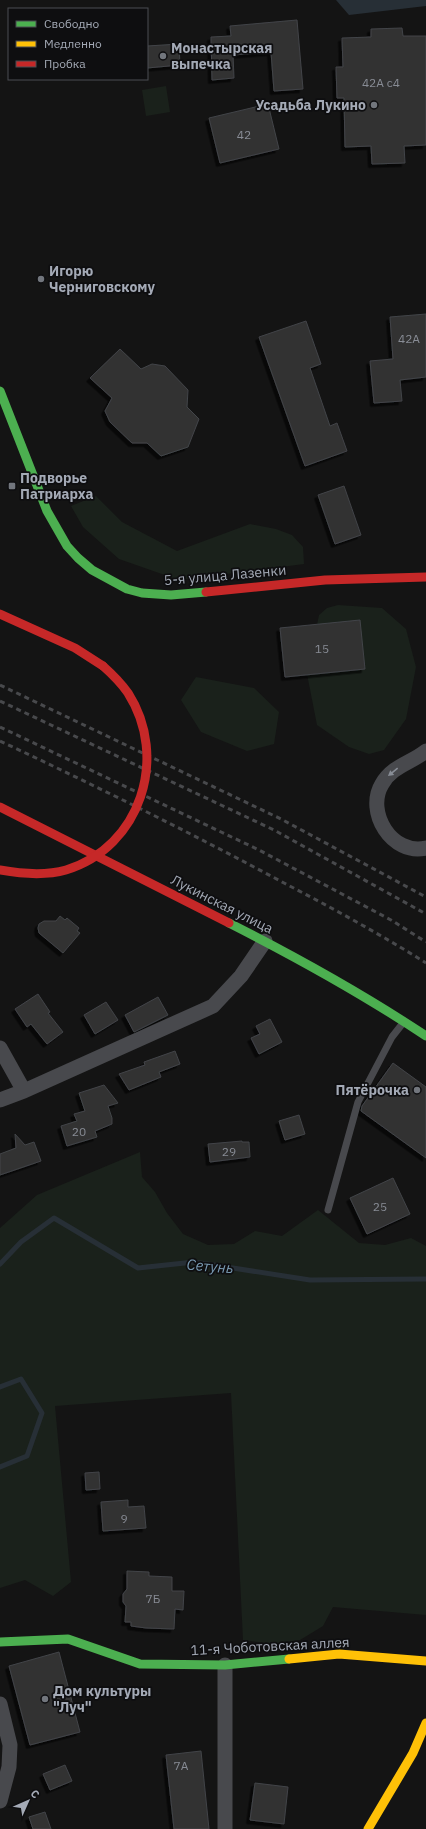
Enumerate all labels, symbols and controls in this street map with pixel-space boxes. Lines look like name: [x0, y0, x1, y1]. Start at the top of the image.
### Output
legend: [8, 8, 148, 80]
text: Свободно: [44, 16, 100, 31]
text: Медленно: [44, 36, 102, 51]
place label: Монастырская выпечка: [171, 39, 272, 73]
marker: Монастырская выпечка: [158, 51, 168, 61]
text: Пробка: [44, 56, 86, 71]
house number: 42А с4: [362, 75, 400, 90]
place label: Усадьба Лукино: [256, 96, 366, 114]
marker: Усадьба Лукино: [369, 100, 379, 110]
house number: 42: [237, 127, 251, 142]
place label: Игорю Черниговскому: [49, 262, 155, 296]
marker: Игорю Черниговскому: [36, 274, 46, 284]
house number: 42А: [398, 331, 420, 346]
place label: Подворье Патриарха: [20, 469, 94, 503]
marker: Подворье Патриарха: [7, 481, 17, 491]
street label: 5-я улица Лазенки: [163, 561, 287, 589]
house number: 15: [315, 641, 329, 656]
one-way arrow: [388, 767, 398, 776]
street label: Лукинская улица: [168, 870, 277, 938]
place label: Пятёрочка: [336, 1081, 409, 1099]
marker: Пятёрочка: [412, 1085, 422, 1095]
house number: 20: [72, 1124, 86, 1139]
house number: 29: [222, 1144, 236, 1159]
house number: 25: [373, 1199, 387, 1214]
water label: Сетунь: [186, 1254, 234, 1278]
house number: 9: [120, 1511, 128, 1526]
house number: 7Б: [146, 1591, 160, 1606]
street label: 11-я Чоботовская аллея: [190, 1633, 350, 1659]
place label: Дом культуры "Луч": [53, 1682, 151, 1716]
marker: Дом культуры "Луч": [40, 1694, 50, 1704]
house number: 7А: [174, 1758, 189, 1773]
north arrow: [8, 1781, 48, 1821]
text: С: [28, 1786, 43, 1801]

